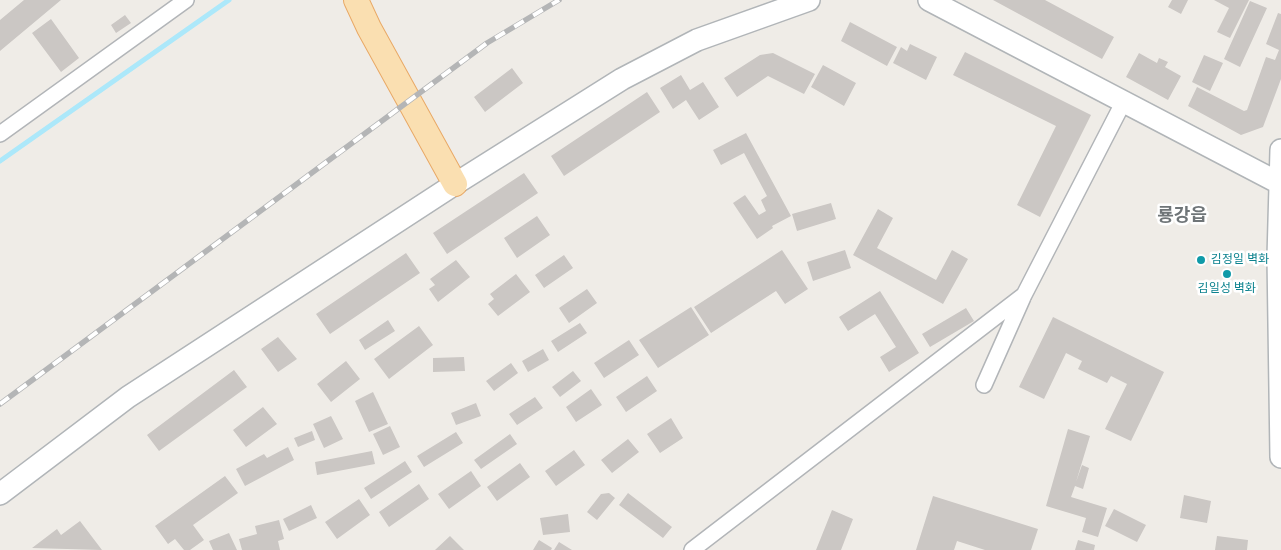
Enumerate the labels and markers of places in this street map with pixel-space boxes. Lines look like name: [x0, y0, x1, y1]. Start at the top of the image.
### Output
place label: 김정일 벽화: [1211, 253, 1269, 267]
marker: 김정일 벽화: [1195, 254, 1207, 266]
marker: 김일성 벽화: [1221, 268, 1233, 280]
place label: 김일성 벽화: [1198, 282, 1256, 296]

